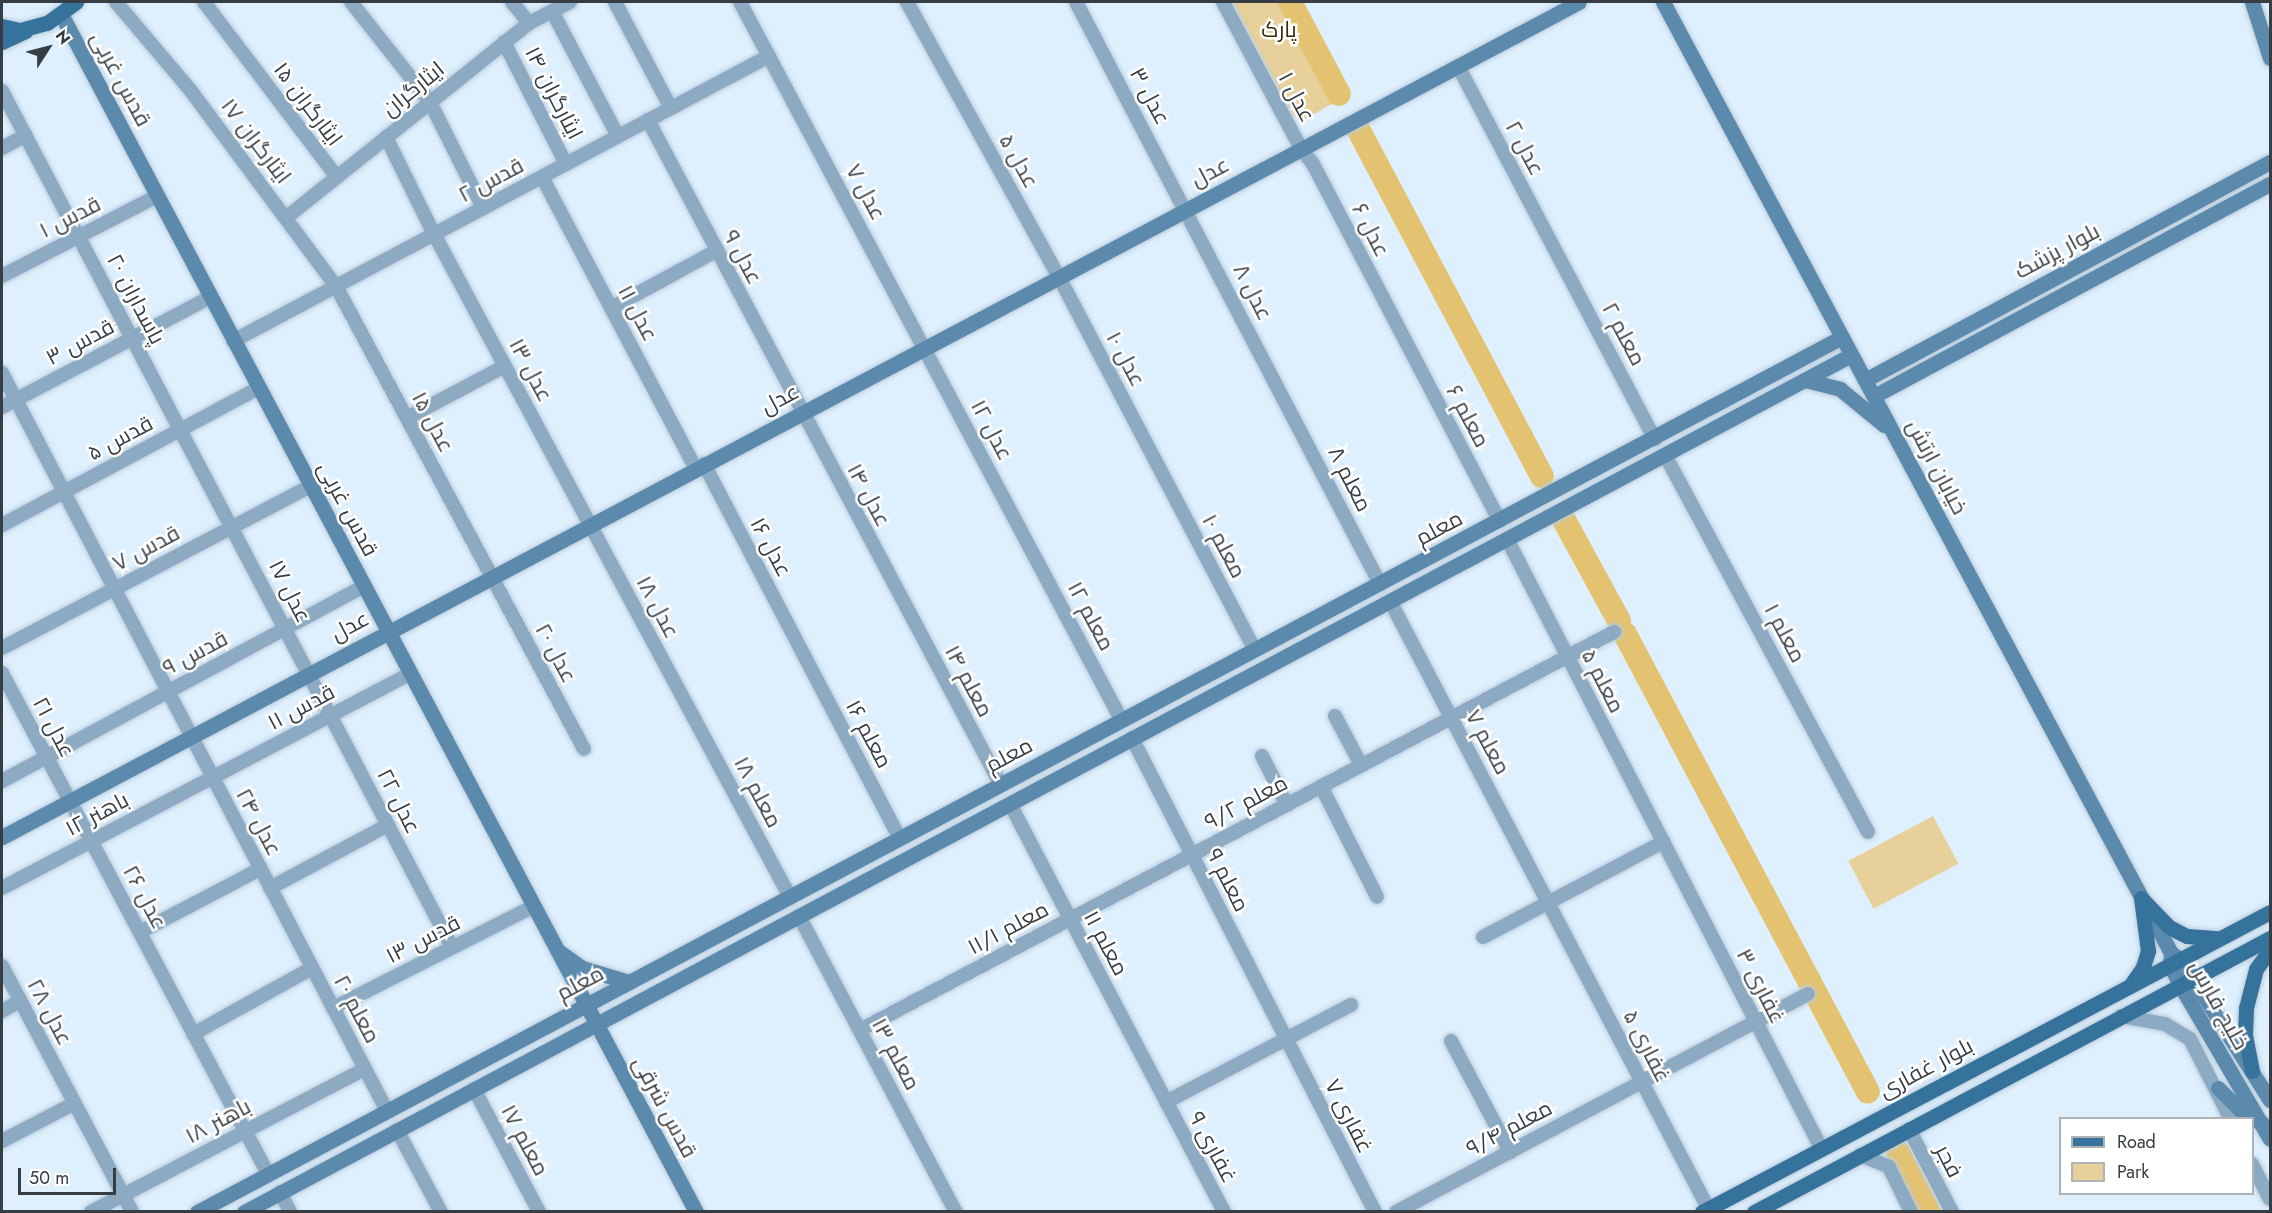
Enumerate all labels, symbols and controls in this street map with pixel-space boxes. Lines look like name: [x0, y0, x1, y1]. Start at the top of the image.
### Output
park label: پارک: [1261, 17, 1297, 43]
north arrow: [18, 18, 78, 78]
text: N: [50, 25, 76, 49]
street label: قدس غربی: [85, 27, 157, 131]
street label: ایثارگران ۱۴: [519, 42, 589, 144]
street label: ایثارگران: [376, 56, 450, 122]
street label: ایثارگران ۱۵: [268, 57, 348, 151]
street label: عدل ۳: [1124, 63, 1176, 129]
street label: عدل ۱: [1273, 67, 1321, 127]
street label: ایثارگران ۱۷: [215, 93, 297, 189]
street label: عدل ۲: [1500, 116, 1550, 180]
street label: عدل ۵: [993, 129, 1045, 193]
street label: عدل: [1186, 151, 1234, 193]
street label: قدس ۲: [454, 152, 528, 208]
street label: عدل ۷: [840, 159, 892, 225]
street label: قدس ۱: [35, 190, 105, 244]
street label: عدل ۶: [1346, 199, 1396, 261]
street label: بلوار پزشک: [2010, 218, 2104, 284]
street label: عدل ۹: [718, 225, 768, 289]
street label: پاسداران ۲۰: [101, 249, 171, 349]
street label: عدل ۸: [1228, 259, 1278, 325]
street label: عدل ۱۱: [612, 280, 664, 346]
street label: معلم ۲: [1596, 298, 1652, 370]
street label: قدس ۳: [41, 313, 119, 371]
street label: عدل ۱۰: [1101, 327, 1151, 391]
street label: عدل ۱۳: [503, 334, 559, 406]
street label: عدل: [756, 378, 804, 420]
street label: معلم ۶: [1441, 380, 1495, 452]
street label: عدل ۱۵: [406, 387, 460, 457]
street label: عدل ۱۲: [965, 395, 1019, 465]
street label: قدس ۵: [83, 410, 157, 466]
street label: خیابان ارتش: [1901, 415, 1973, 519]
street label: معلم ۸: [1322, 442, 1378, 516]
street label: قدس غربی: [312, 457, 384, 561]
street label: عدل ۱۴: [842, 459, 896, 531]
street label: معلم: [1411, 505, 1467, 551]
street label: معلم ۱۰: [1196, 510, 1252, 582]
street label: عدل ۱۶: [744, 513, 798, 581]
street label: قدس ۷: [108, 519, 184, 577]
street label: عدل ۱۷: [263, 555, 317, 627]
street label: عدل ۱۸: [631, 571, 685, 643]
street label: معلم ۱۲: [1062, 577, 1120, 655]
street label: معلم ۱: [1759, 599, 1811, 667]
street label: عدل: [326, 605, 374, 647]
street label: عدل ۲۰: [530, 619, 582, 687]
street label: قدس ۹: [158, 625, 232, 681]
street label: معلم ۱۴: [939, 641, 999, 721]
street label: معلم ۵: [1576, 645, 1630, 717]
street label: قدس ۱۱: [263, 678, 339, 736]
street label: عدل ۲۱: [27, 692, 81, 762]
street label: معلم ۱۶‌: [840, 695, 898, 773]
street label: معلم ۷: [1460, 705, 1516, 779]
street label: معلم: [981, 732, 1037, 778]
street label: معلم ۱۸: [728, 752, 788, 832]
street label: عدل ۲۲: [372, 764, 426, 838]
street label: معلم ۹/۲: [1200, 769, 1292, 835]
street label: عدل ۲۴: [230, 784, 288, 860]
street label: باهنر ۱۲: [61, 786, 133, 842]
street label: معلم ۹: [1201, 844, 1255, 916]
street label: عدل ۲۶: [117, 861, 173, 933]
street label: معلم ۱۱/۱: [963, 896, 1053, 960]
street label: معلم ۱۱: [1078, 906, 1134, 980]
street label: قدس ۱۳: [381, 909, 465, 969]
street label: غفاری ۳: [1731, 944, 1791, 1028]
street label: خلیج فارس: [2184, 956, 2254, 1054]
street label: معلم: [552, 960, 608, 1006]
street label: معلم ۲۰: [328, 971, 386, 1047]
street label: عدل ۲۸: [22, 974, 78, 1050]
street label: غفاری ۵: [1618, 1005, 1676, 1087]
street label: معلم ۱۳: [866, 1014, 926, 1094]
street label: بلوار غفاری: [1874, 1032, 1978, 1104]
street label: قدس شرقی: [627, 1052, 703, 1162]
street label: غفاری ۷: [1319, 1075, 1379, 1157]
street label: باهنر ۱۸: [181, 1093, 255, 1149]
street label: معلم ۹/۴: [1462, 1094, 1556, 1162]
street label: معلم ۱۷: [495, 1100, 555, 1180]
street label: غفاری ۹: [1183, 1107, 1243, 1187]
legend: [2059, 1117, 2254, 1195]
text: Road: [2117, 1129, 2156, 1155]
street label: فجر: [1930, 1140, 1968, 1182]
scale bar: [21, 1156, 118, 1194]
text: Park: [2117, 1159, 2149, 1185]
text: 50 m: [29, 1165, 69, 1191]

